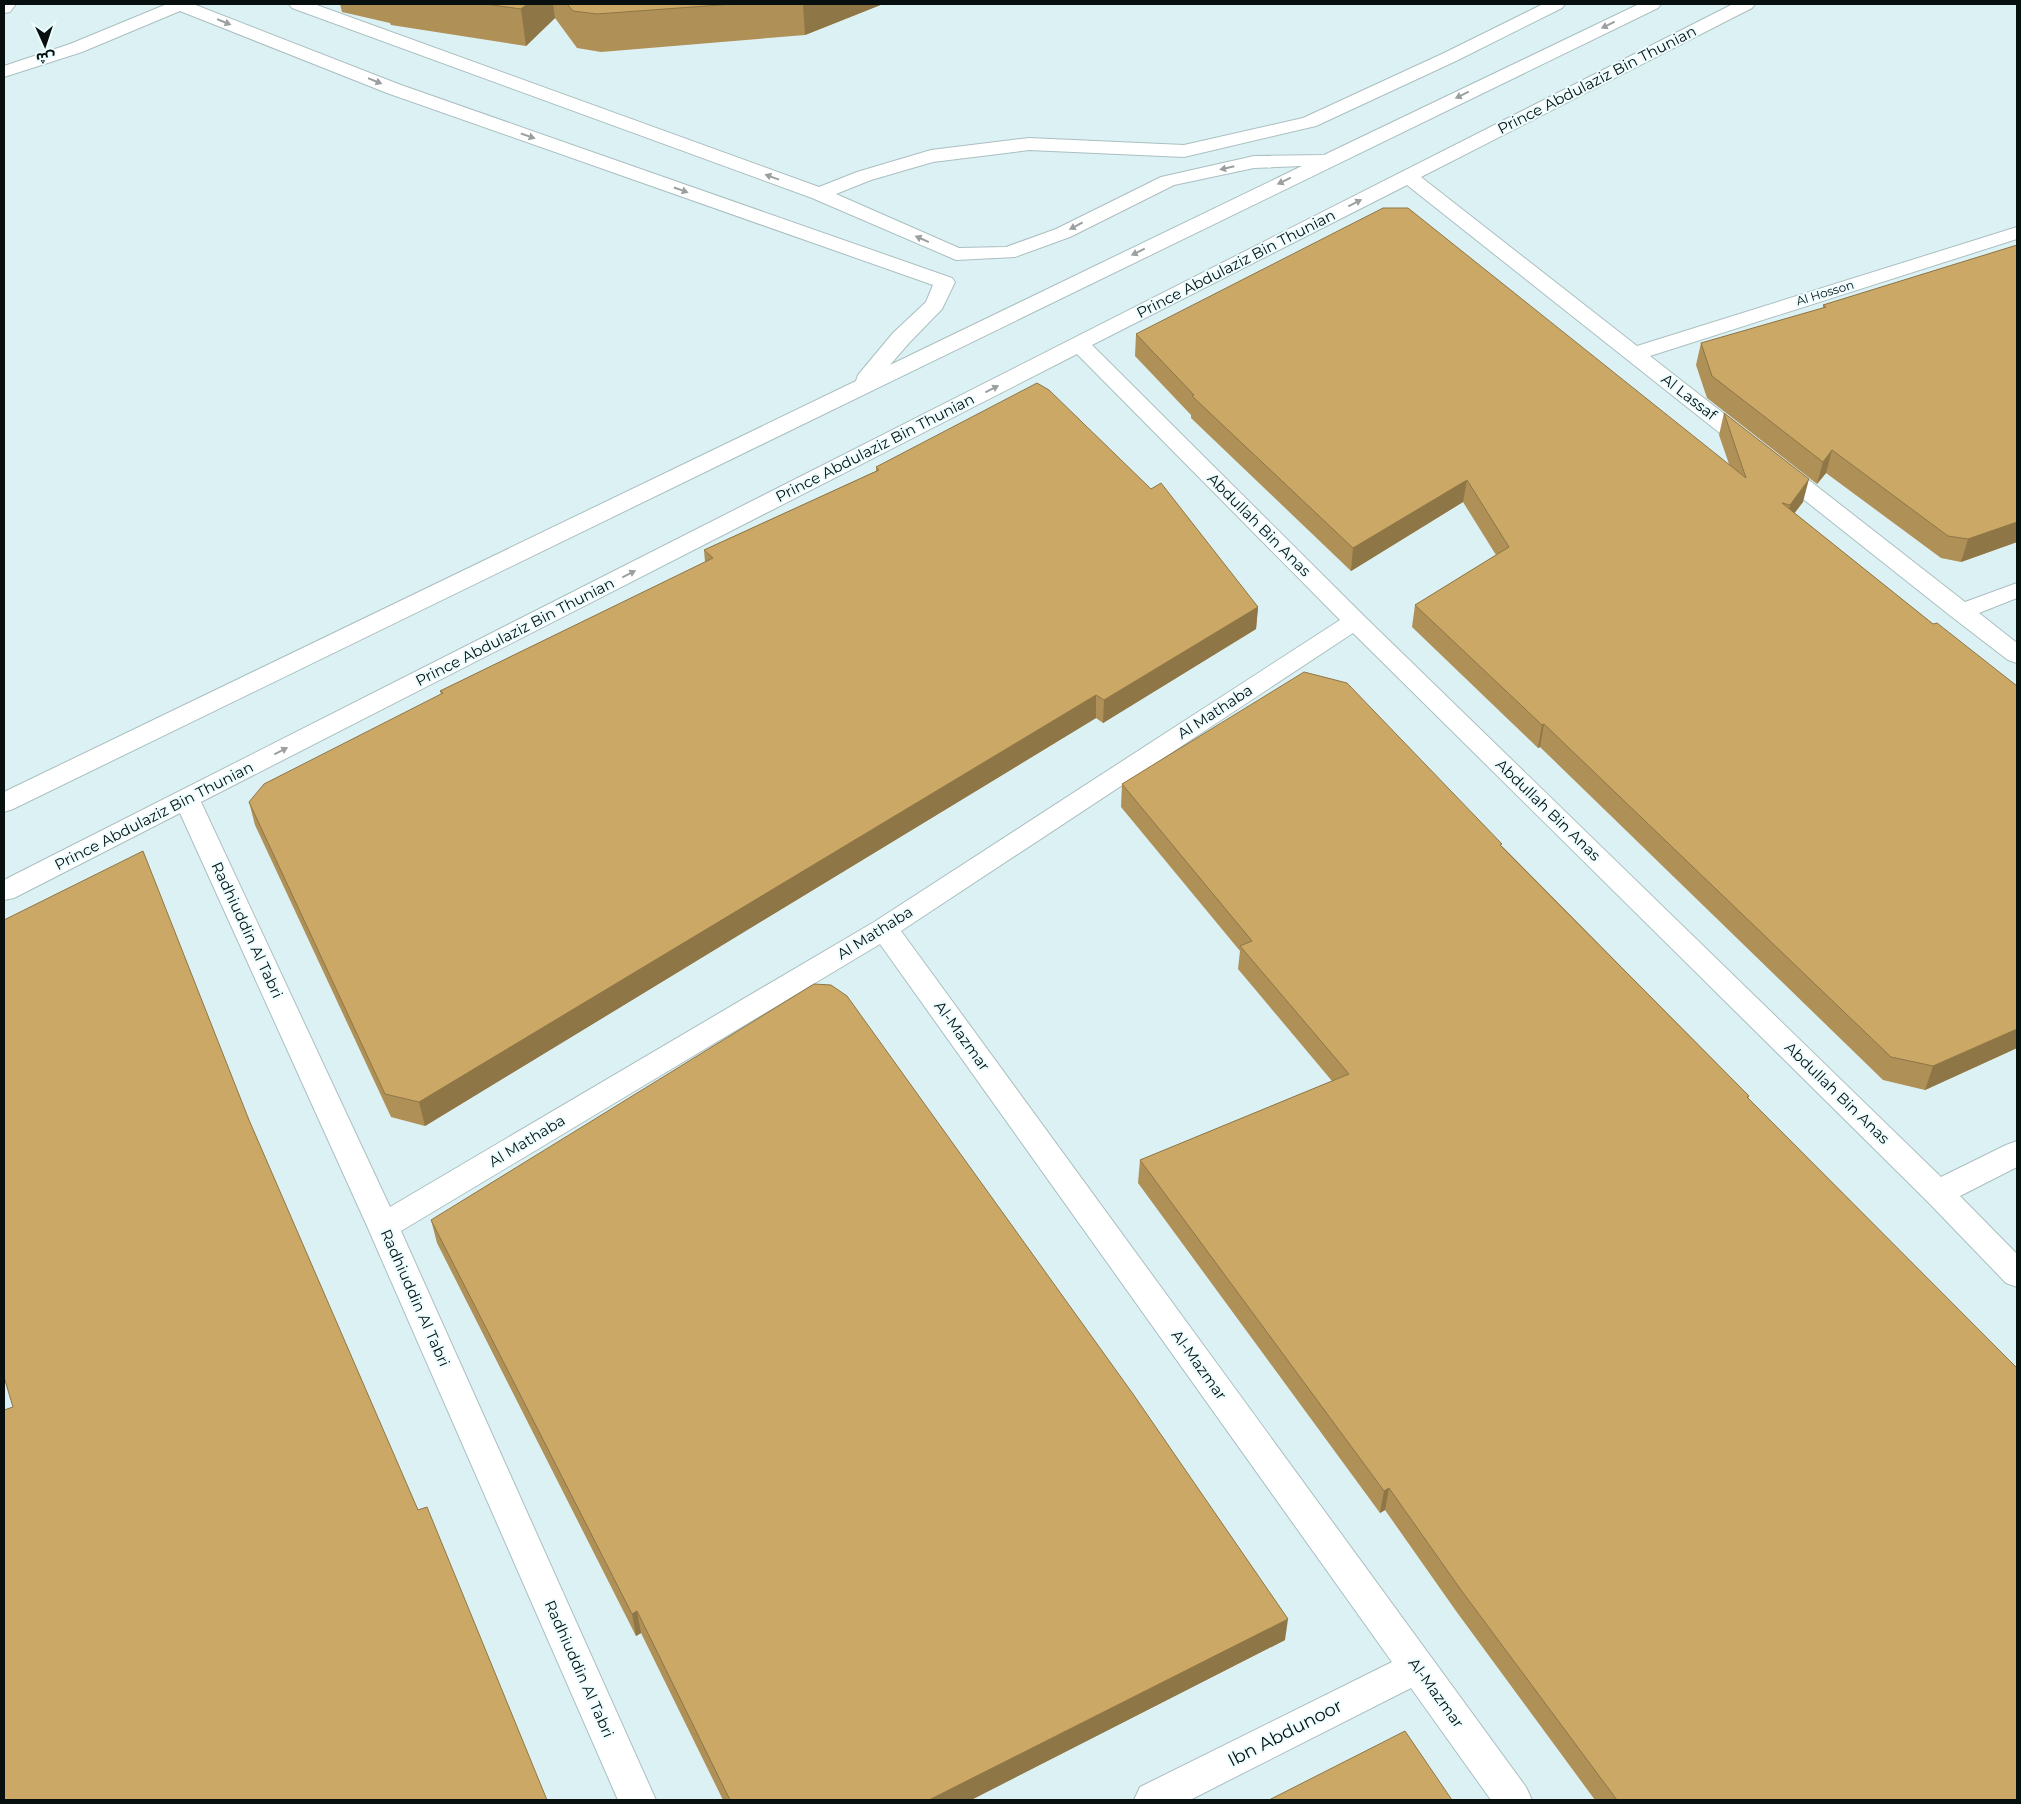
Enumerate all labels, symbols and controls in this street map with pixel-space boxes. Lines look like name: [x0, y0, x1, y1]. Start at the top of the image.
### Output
one-way arrow: [217, 18, 231, 26]
north arrow: [20, 20, 70, 70]
street label: Prince Abdulaziz Bin Thunian: [1494, 21, 1699, 138]
one-way arrow: [1601, 21, 1615, 29]
text: ش: [36, 48, 56, 67]
one-way arrow: [368, 78, 382, 86]
one-way arrow: [1455, 92, 1469, 100]
one-way arrow: [521, 132, 536, 140]
one-way arrow: [1220, 164, 1235, 172]
one-way arrow: [765, 173, 780, 180]
one-way arrow: [1277, 177, 1291, 185]
one-way arrow: [674, 187, 689, 194]
one-way arrow: [1348, 199, 1362, 207]
street label: Prince Abdulaziz Bin Thunian: [1133, 205, 1338, 322]
one-way arrow: [1069, 222, 1084, 230]
one-way arrow: [915, 235, 929, 243]
one-way arrow: [1131, 248, 1145, 256]
street label: Al Hosson: [1794, 277, 1856, 308]
street label: Al Lassaf: [1658, 369, 1721, 425]
one-way arrow: [985, 385, 999, 393]
street label: Prince Abdulaziz Bin Thunian: [772, 389, 977, 506]
street label: Abdullah Bin Anas: [1204, 469, 1315, 580]
one-way arrow: [622, 570, 636, 578]
street label: Prince Abdulaziz Bin Thunian: [412, 573, 617, 690]
street label: Al Mathaba: [1174, 680, 1256, 743]
one-way arrow: [274, 747, 289, 755]
street label: Abdullah Bin Anas: [1492, 755, 1605, 865]
street label: Prince Abdulaziz Bin Thunian: [51, 757, 256, 874]
street label: Radhiuddin Al Tabri: [207, 859, 287, 1001]
street label: Al Mathaba: [833, 902, 916, 963]
street label: Al-Mazmar: [931, 997, 994, 1075]
street label: Abdullah Bin Anas: [1781, 1038, 1894, 1148]
street label: Al Mathaba: [485, 1110, 568, 1171]
street label: Radhiuddin Al Tabri: [377, 1226, 454, 1369]
street label: Al-Mazmar: [1168, 1326, 1231, 1404]
street label: Radhiuddin Al Tabri: [541, 1597, 618, 1740]
street label: Al-Mazmar: [1405, 1654, 1468, 1732]
street label: Ibn Abdunoor: [1224, 1695, 1346, 1771]

